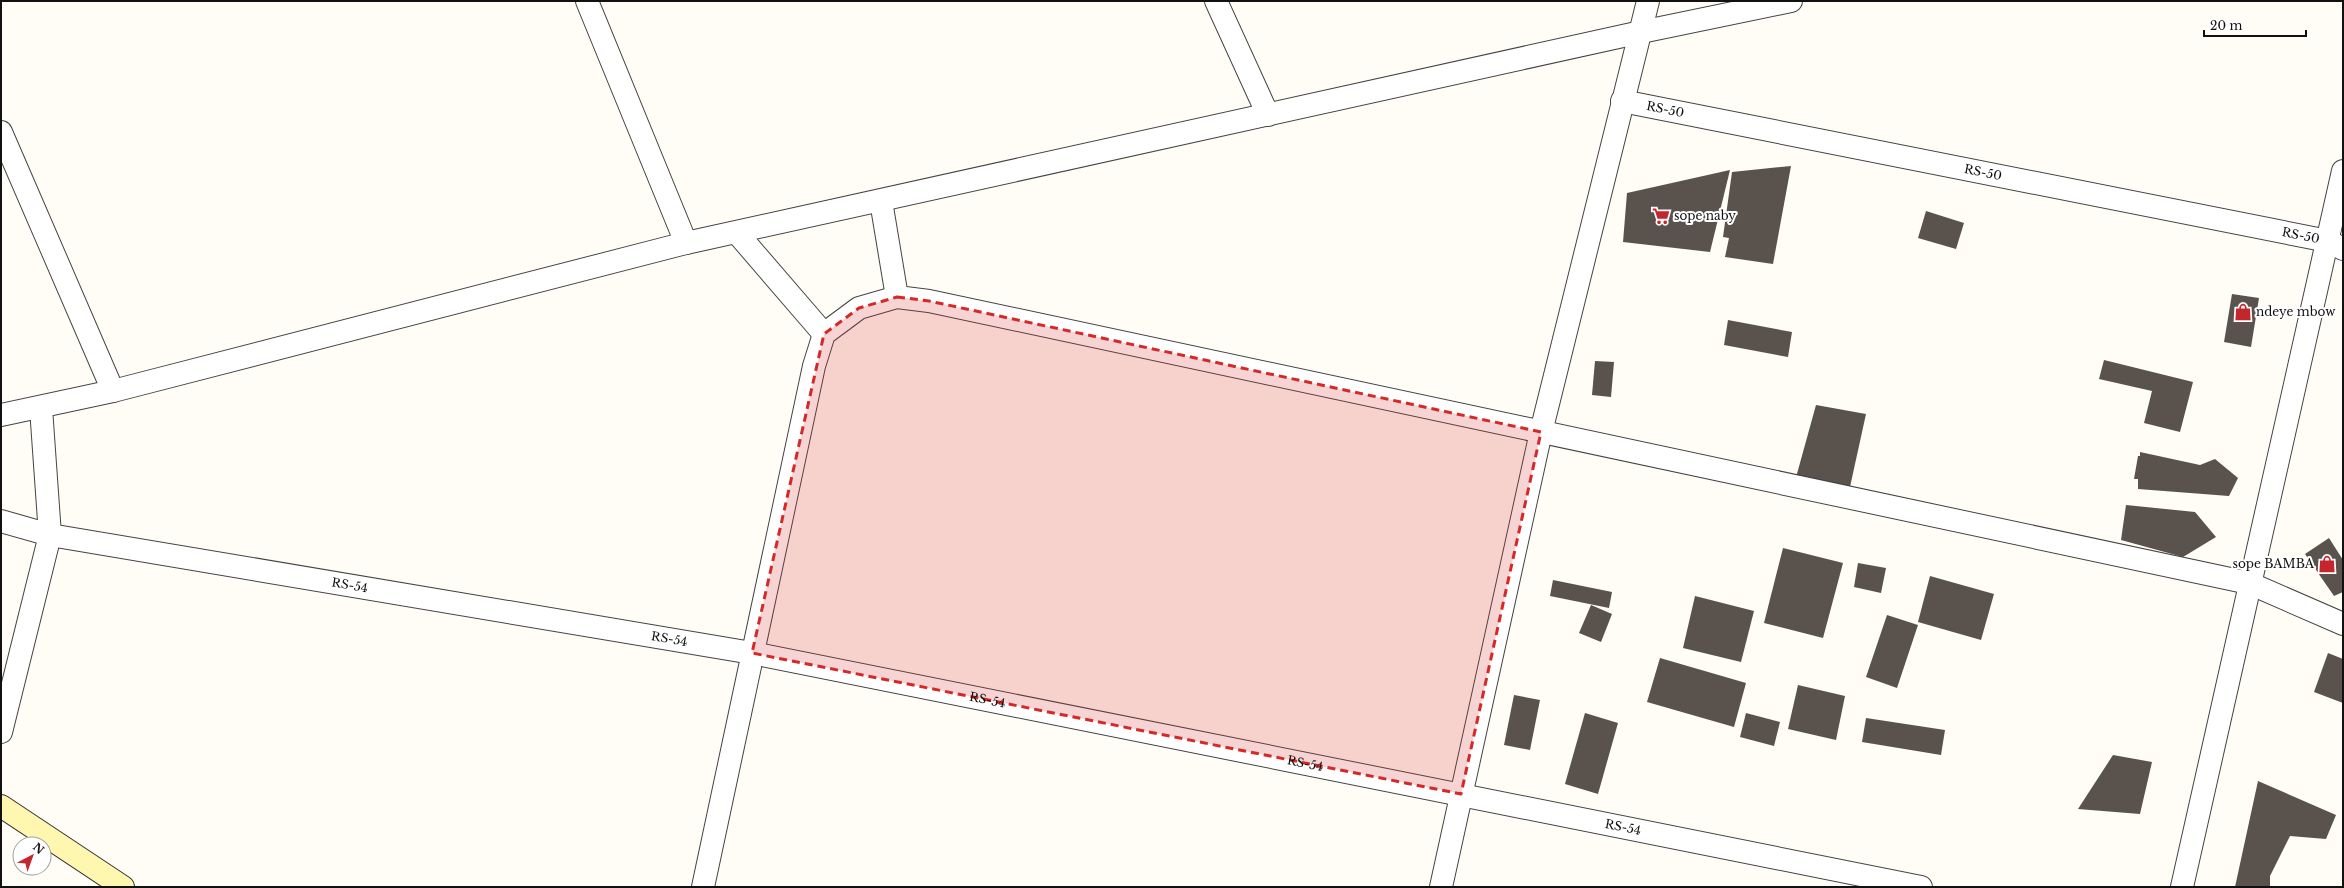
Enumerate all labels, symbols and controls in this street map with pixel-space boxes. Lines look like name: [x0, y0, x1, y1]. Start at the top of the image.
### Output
scale bar: [2204, 12, 2306, 38]
text: 20 m: [2210, 18, 2242, 33]
street label: RS-50: [1645, 98, 1685, 120]
street label: RS-50: [1963, 161, 2003, 183]
supermarket icon: sope naby: [1651, 206, 1671, 226]
place label: sope naby: [1674, 208, 1736, 223]
street label: RS-50: [2281, 224, 2321, 246]
shop icon: ndeye mbow: [2233, 302, 2253, 322]
place label: ndeye mbow: [2256, 304, 2336, 319]
shop icon: sope BAMBA: [2317, 554, 2337, 574]
place label: sope BAMBA: [2233, 556, 2315, 571]
street label: RS-54: [331, 574, 369, 595]
street label: RS-54: [650, 628, 689, 649]
street label: RS-54: [968, 689, 1007, 711]
street label: RS-54: [1286, 752, 1325, 774]
street label: RS-54: [1604, 816, 1642, 838]
north arrow: [12, 836, 52, 876]
text: N: [30, 840, 48, 858]

